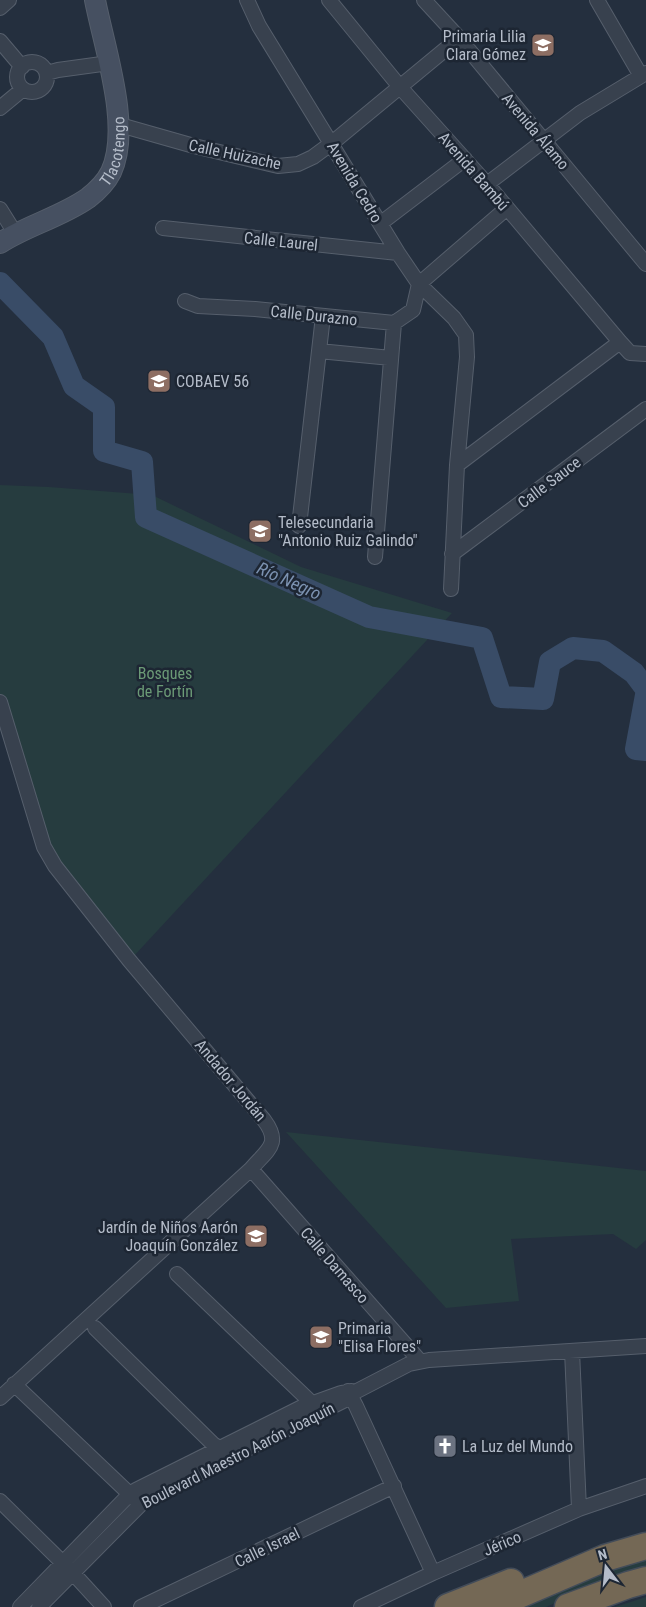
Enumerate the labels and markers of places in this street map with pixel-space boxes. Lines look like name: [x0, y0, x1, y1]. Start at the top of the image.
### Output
place label: Primaria Lilia Clara Gómez: [443, 27, 526, 64]
school or university icon: Primaria Lilia Clara Gómez: [530, 32, 556, 58]
school or university icon: COBAEV 56: [146, 368, 172, 394]
place label: COBAEV 56: [176, 372, 249, 391]
place label: Telesecundaria "Antonio Ruiz Galindo": [278, 513, 418, 550]
school or university icon: Telesecundaria "Antonio Ruiz Galindo": [247, 518, 273, 544]
place label: Jardín de Niños Aarón Joaquín González: [98, 1218, 238, 1255]
school or university icon: Jardín de Niños Aarón Joaquín González: [243, 1223, 269, 1249]
place label: Primaria "Elisa Flores": [338, 1319, 421, 1356]
school or university icon: Primaria "Elisa Flores": [308, 1324, 334, 1350]
church icon: La Luz del Mundo: [432, 1433, 458, 1459]
place label: La Luz del Mundo: [462, 1437, 573, 1456]

